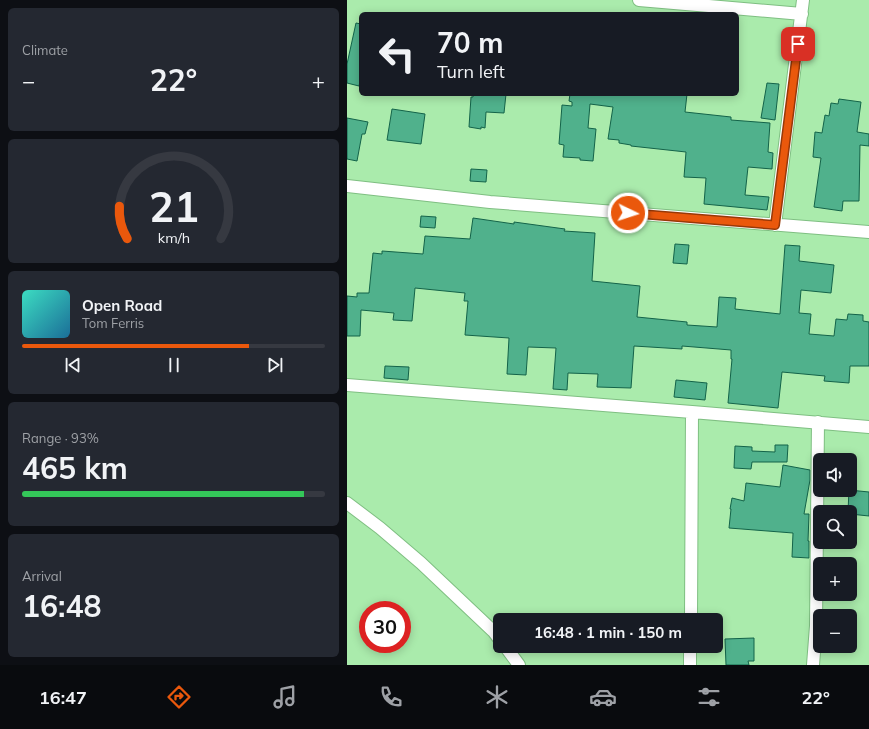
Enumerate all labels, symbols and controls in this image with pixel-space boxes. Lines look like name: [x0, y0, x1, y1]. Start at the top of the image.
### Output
text: 70 m: [437, 25, 503, 60]
pin: [781, 27, 815, 61]
icon: left: [371, 28, 423, 80]
icon: arrive: [787, 33, 809, 55]
text: Climate: [22, 42, 68, 58]
text: Turn left: [437, 60, 505, 83]
text: 22°: [150, 61, 197, 99]
text: −: [22, 67, 35, 95]
text: +: [312, 67, 325, 95]
text: 21: [149, 180, 198, 232]
position arrow: [607, 192, 649, 234]
text: km/h: [157, 229, 190, 247]
text: Open Road: [82, 296, 162, 315]
text: Tom Ferris: [82, 315, 144, 331]
icon: previous: [62, 354, 84, 376]
icon: pause: [163, 354, 185, 376]
icon: next: [264, 354, 286, 376]
text: Range · 93%: [22, 430, 99, 446]
text: 465 km: [22, 449, 128, 487]
map controls: [813, 453, 857, 653]
button: sound: [813, 453, 857, 497]
button: search: [813, 505, 857, 549]
button: +: [813, 557, 857, 601]
text: Arrival: [22, 568, 62, 584]
text: 16:48: [22, 587, 101, 625]
speed limit sign: 30: [359, 601, 411, 653]
button: −: [813, 609, 857, 653]
text: 16:48 · 1 min · 150 m: [534, 623, 682, 642]
icon: directions: [165, 683, 193, 711]
icon: music: [271, 683, 299, 711]
icon: phone: [377, 683, 405, 711]
icon: climate: [483, 683, 511, 711]
icon: car: [589, 683, 617, 711]
icon: filters: [695, 683, 723, 711]
text: 16:47: [39, 686, 87, 709]
text: 22°: [801, 686, 830, 709]

